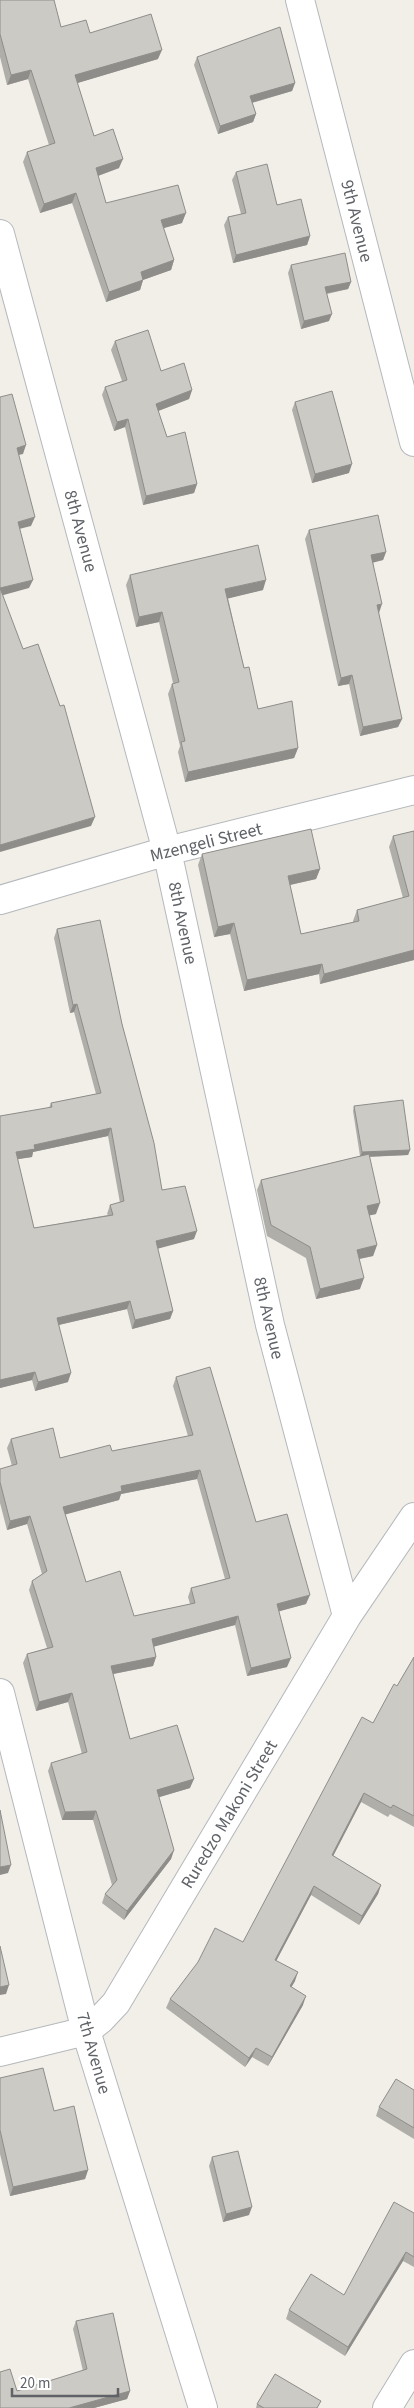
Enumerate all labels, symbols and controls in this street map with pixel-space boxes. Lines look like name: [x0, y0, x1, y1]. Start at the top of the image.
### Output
street label: 9th Avenue: [334, 177, 379, 265]
street label: 8th Avenue: [58, 487, 103, 575]
street label: Mzengeli Street: [147, 816, 265, 868]
street label: 8th Avenue: [162, 879, 203, 967]
street label: 8th Avenue: [247, 1274, 290, 1362]
street label: Ruredzo Makoni Street: [175, 1735, 284, 1893]
street label: 7th Avenue: [70, 2009, 117, 2097]
scale bar: [12, 2366, 119, 2398]
text: 20 m: [20, 2373, 50, 2394]

